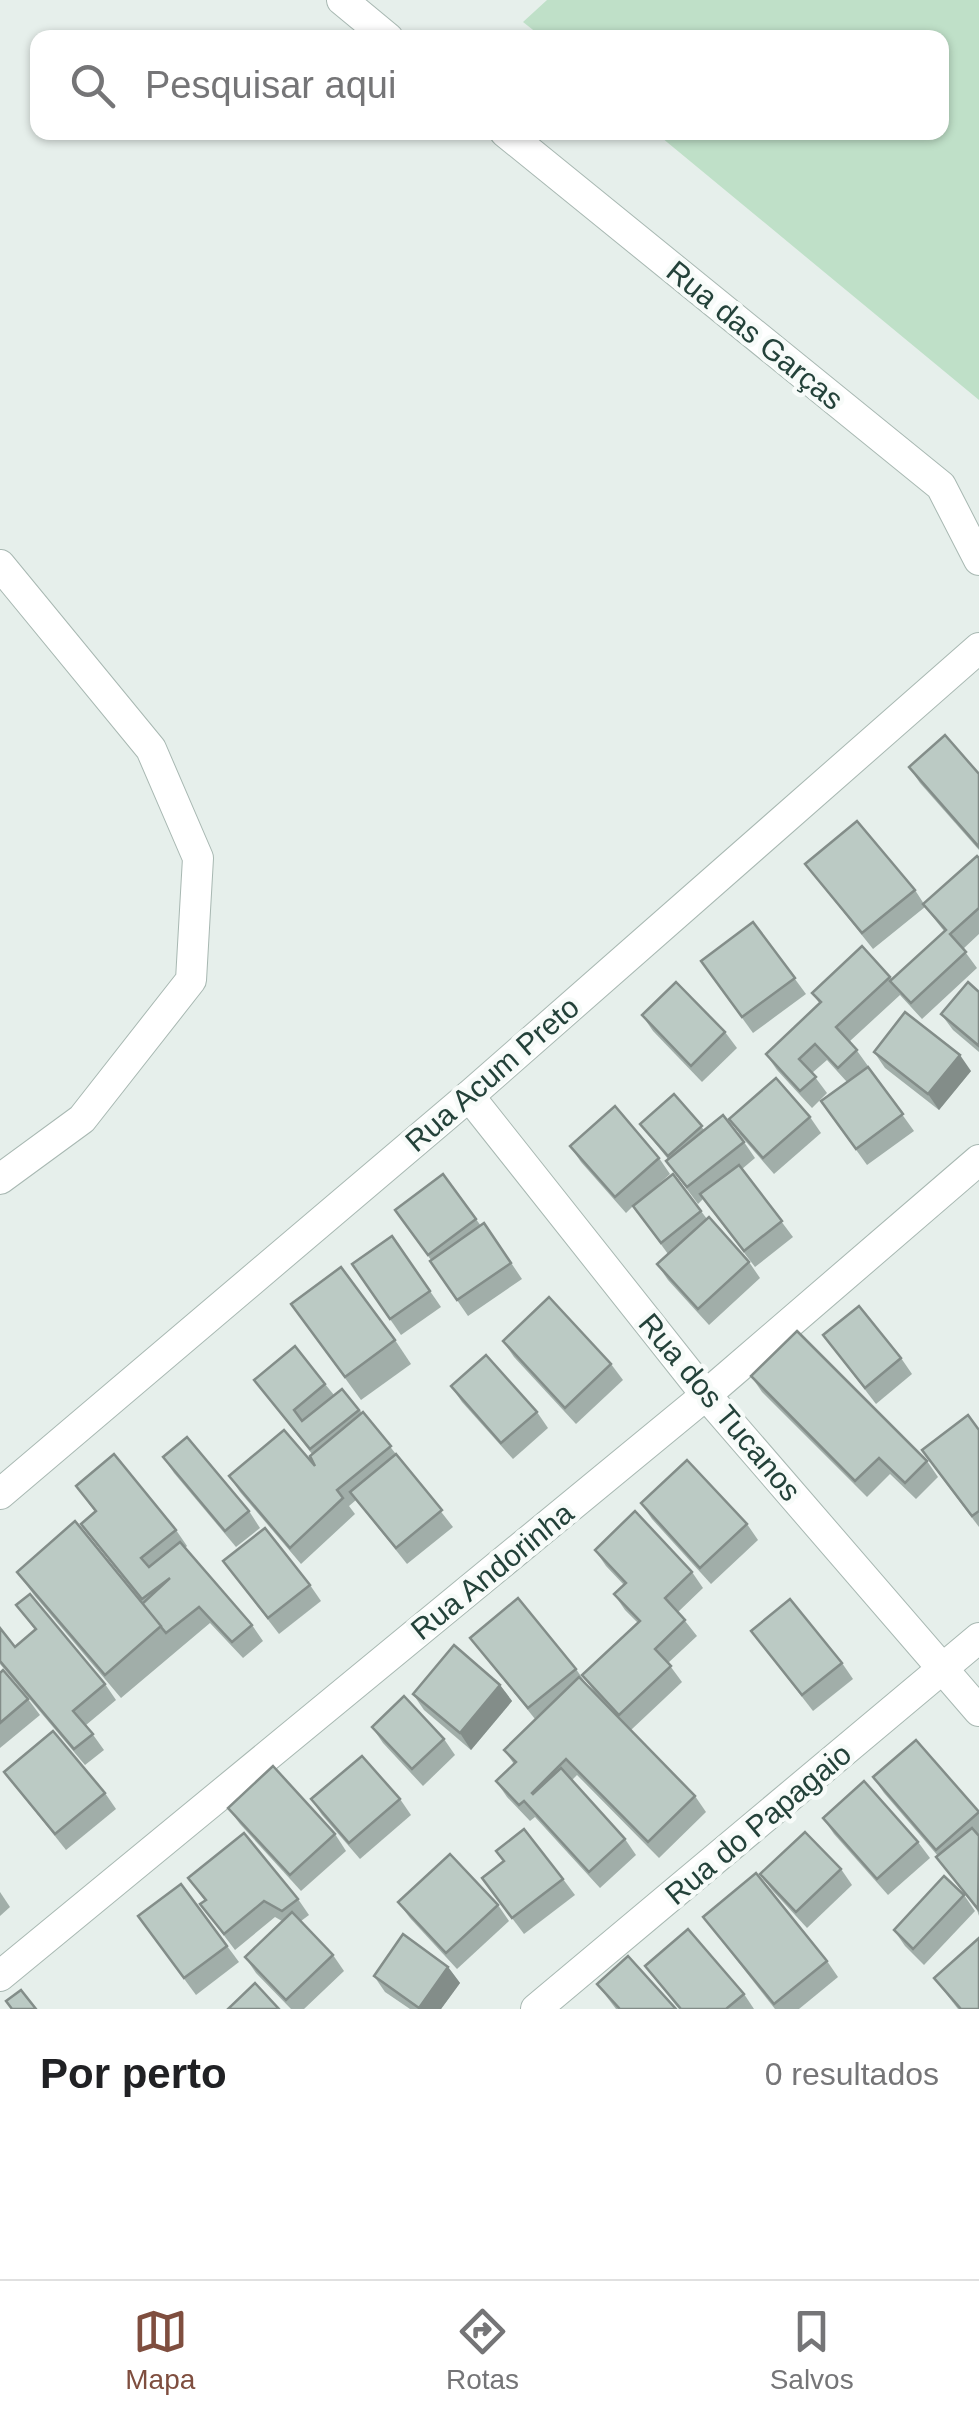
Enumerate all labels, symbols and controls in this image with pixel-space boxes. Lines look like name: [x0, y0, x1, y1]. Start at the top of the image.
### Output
search box: [30, 30, 949, 140]
icon: search: [65, 58, 120, 113]
text: Pesquisar aqui: [145, 64, 396, 106]
street label: Rua das Garças: [660, 254, 850, 416]
street label: Rua Acum Preto: [399, 990, 585, 1158]
street label: Rua dos Tucanos: [632, 1307, 808, 1507]
street label: Rua Andorinha: [404, 1496, 580, 1646]
street label: Rua do Papagaio: [659, 1737, 857, 1911]
text: Por perto: [40, 2050, 227, 2097]
text: 0 resultados: [765, 2056, 939, 2092]
tab: Mapa: [125, 2304, 195, 2396]
tab: Rotas: [446, 2304, 519, 2396]
tab: Salvos: [770, 2304, 854, 2396]

